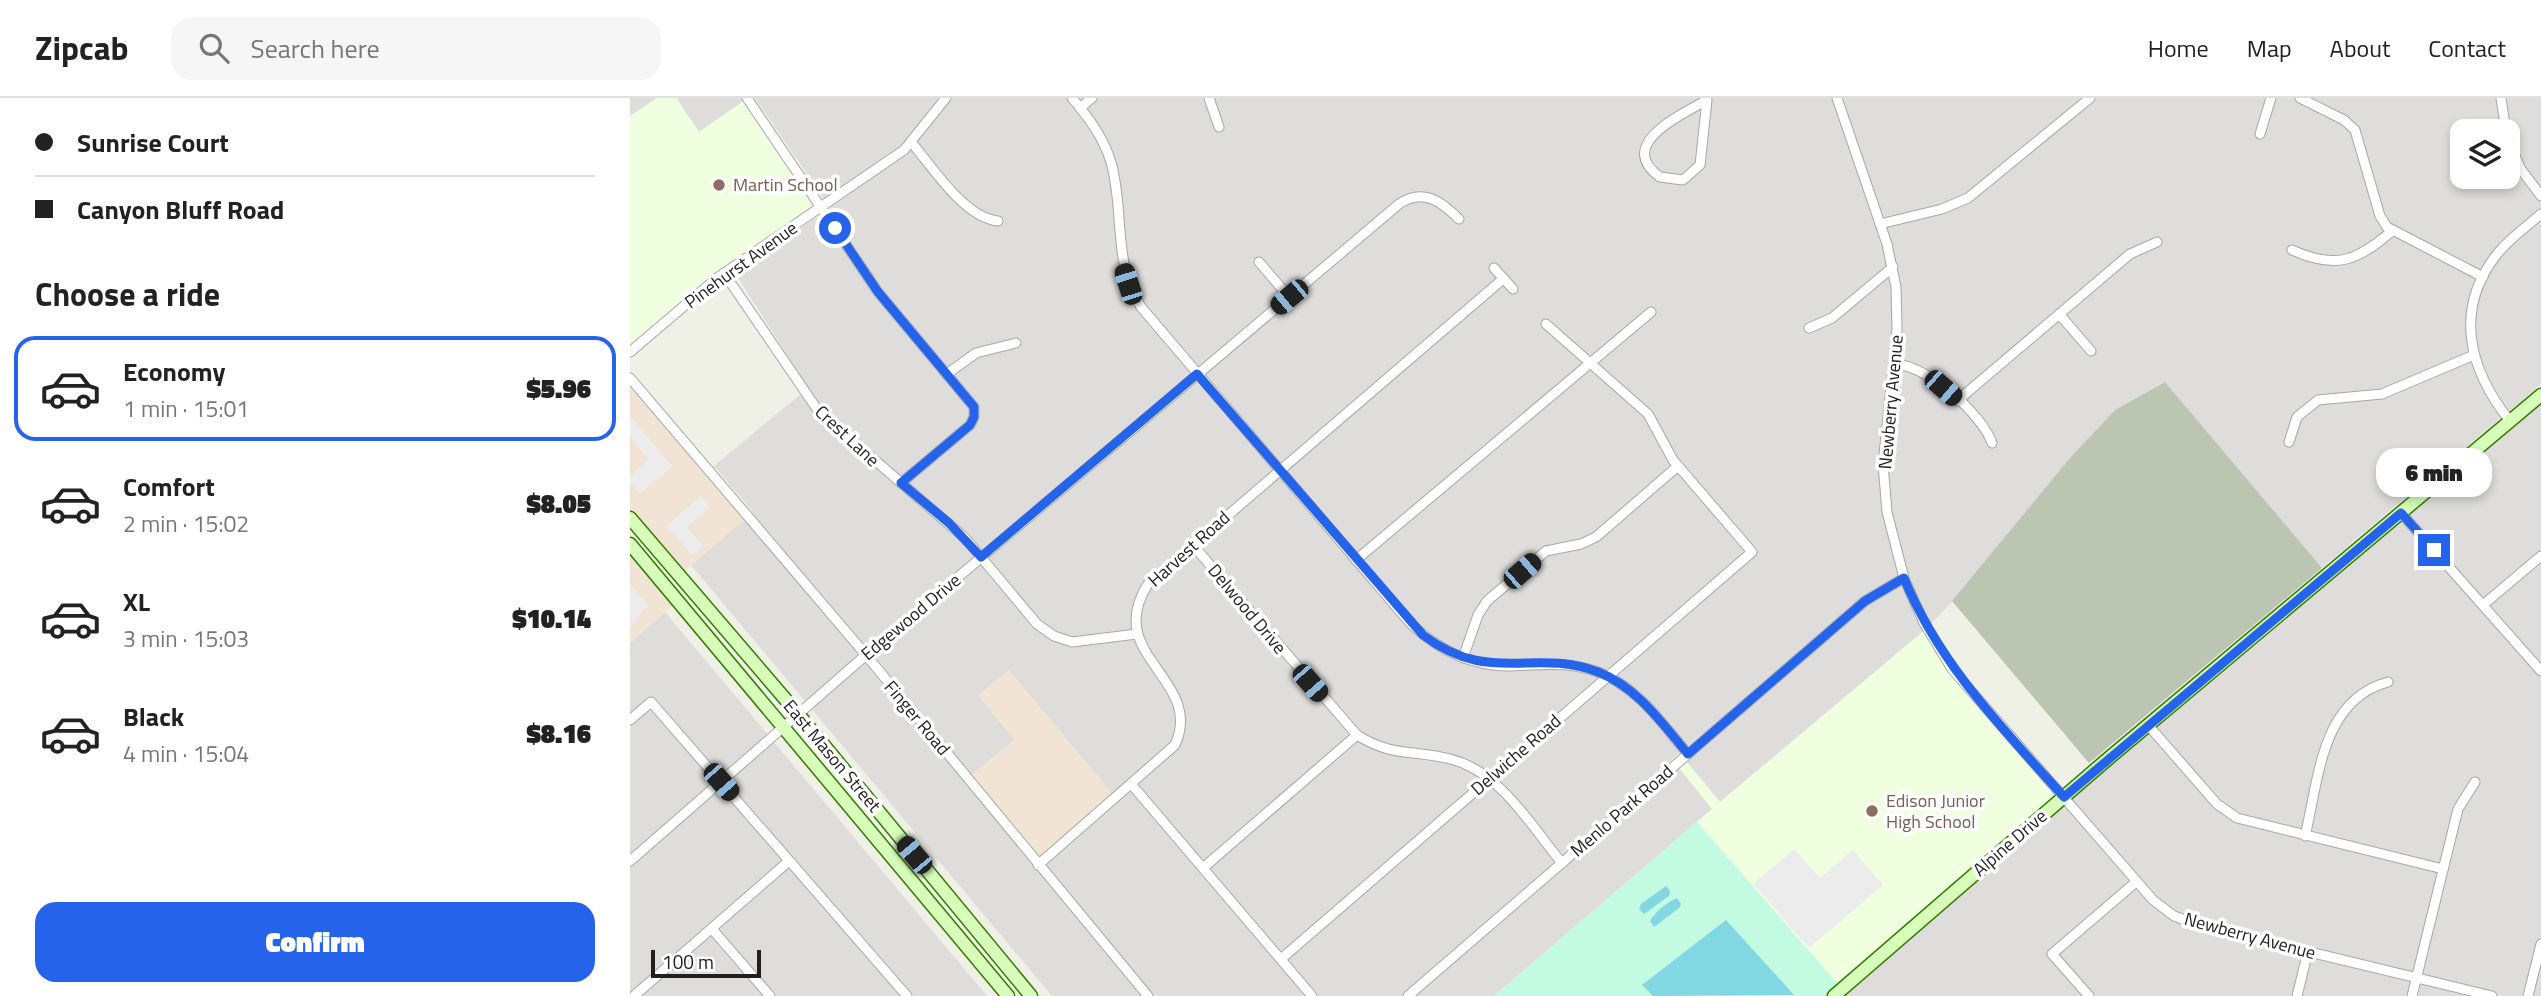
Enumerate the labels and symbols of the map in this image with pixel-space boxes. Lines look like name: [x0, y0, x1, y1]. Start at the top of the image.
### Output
place label: Martin School: [733, 171, 838, 198]
marker: Martin School: [711, 177, 727, 193]
route start: [819, 212, 851, 244]
street label: Pinehurst Avenue: [679, 214, 803, 315]
car: [1112, 261, 1145, 307]
car: [1267, 275, 1312, 319]
street label: Newberry Avenue: [1871, 334, 1910, 470]
car: [1921, 366, 1966, 410]
street label: Crest Lane: [809, 399, 886, 473]
callout: 6 min: [2376, 448, 2492, 498]
street label: Harvest Road: [1142, 504, 1236, 593]
route end: [2418, 534, 2450, 566]
car: [1500, 549, 1545, 593]
street label: Delwood Drive: [1202, 558, 1293, 660]
street label: Edgewood Drive: [855, 567, 966, 667]
car: [1289, 660, 1332, 706]
street label: Finger Road: [878, 674, 957, 761]
street label: East Mason Street: [777, 694, 888, 818]
street label: Delwiche Road: [1465, 708, 1567, 802]
street label: Menlo Park Road: [1564, 758, 1679, 863]
car: [700, 759, 743, 805]
place label: Edison Junior High School: [1886, 787, 1985, 835]
marker: Edison Junior High School: [1864, 803, 1880, 819]
street label: Alpine Drive: [1967, 803, 2053, 882]
car: [893, 832, 936, 878]
street label: Newberry Avenue: [2182, 905, 2319, 966]
scale bar: [651, 947, 761, 979]

